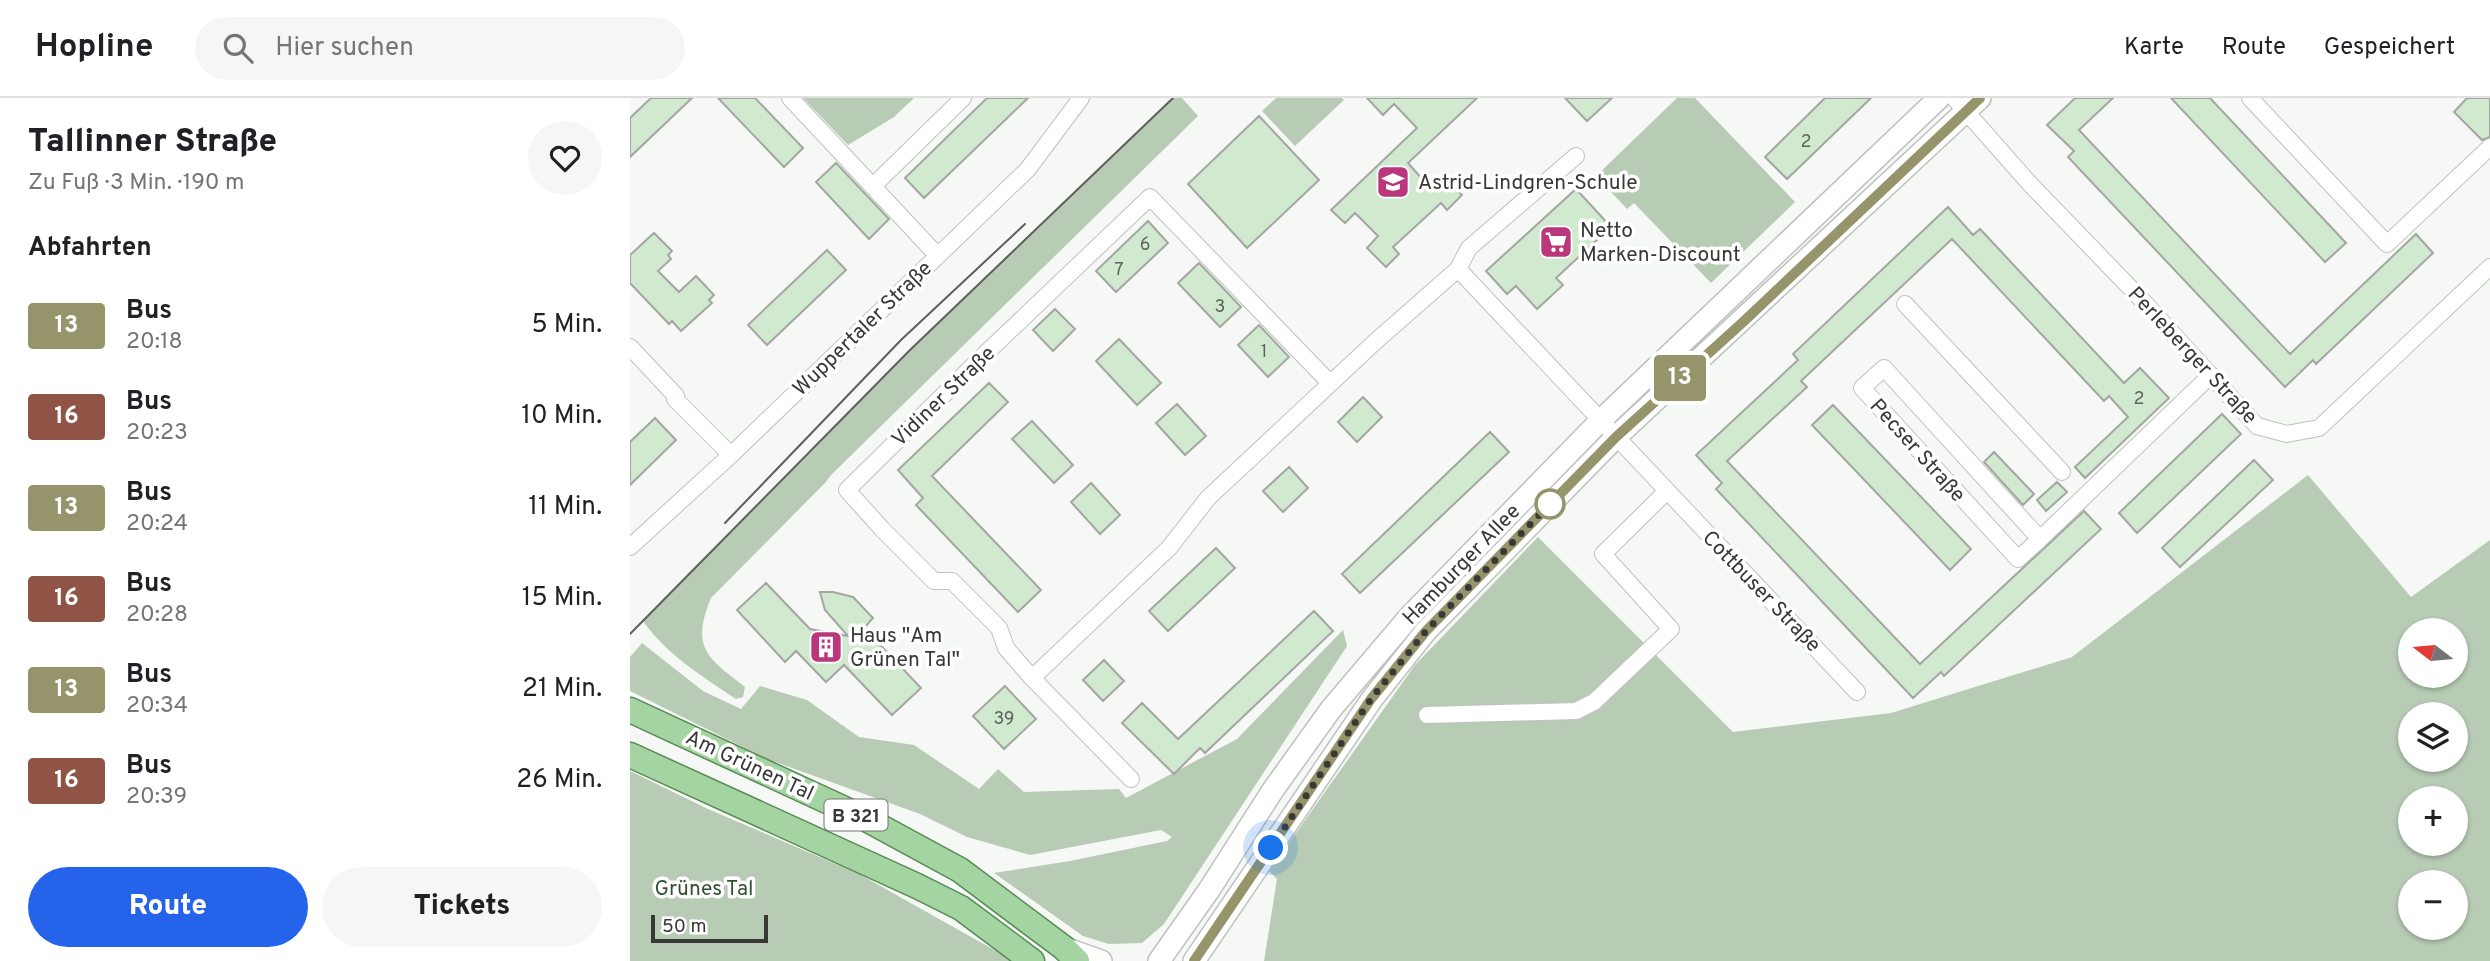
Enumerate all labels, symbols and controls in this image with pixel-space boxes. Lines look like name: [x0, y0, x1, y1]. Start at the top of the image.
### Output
search box: [195, 17, 685, 80]
text: Hopline: [35, 27, 153, 69]
icon: search: [219, 29, 257, 67]
text: Hier suchen: [275, 32, 414, 65]
text: Karte: [2124, 33, 2184, 63]
text: Route: [2222, 33, 2286, 63]
text: Gespeichert: [2324, 33, 2455, 63]
button: heart: [528, 121, 602, 195]
text: Tallinner Straße: [28, 122, 277, 164]
house number: 2: [1800, 131, 1812, 154]
school or university icon: Astrid-Lindgren-Schule: [1374, 163, 1412, 201]
text: Zu Fuß · 3 Min. · 190 m: [28, 169, 244, 198]
place label: Astrid-Lindgren-Schule: [1418, 170, 1637, 197]
place label: Netto Marken-Discount: [1580, 218, 1741, 269]
supermarket icon: Netto Marken-Discount: [1537, 223, 1575, 261]
text: Abfahrten: [28, 232, 152, 265]
house number: 6: [1140, 234, 1150, 257]
street label: Wuppertaler Straße: [788, 256, 938, 403]
house number: 7: [1114, 259, 1124, 282]
street label: Perleberger Straße: [2121, 282, 2263, 430]
text: Bus: [126, 295, 172, 328]
house number: 3: [1215, 296, 1225, 319]
text: 5 Min.: [532, 309, 602, 342]
text: 13: [55, 311, 79, 341]
text: 20:18: [126, 328, 183, 357]
street label: Vidiner Straße: [886, 341, 1002, 453]
house number: 1: [1261, 341, 1267, 364]
line badge: 13: [1648, 355, 1712, 401]
text: 13: [1668, 363, 1692, 393]
text: Bus: [126, 386, 172, 419]
house number: 2: [2133, 388, 2145, 411]
street label: Pecser Straße: [1863, 393, 1971, 509]
text: 10 Min.: [521, 400, 602, 433]
text: 16: [54, 402, 79, 432]
text: 20:23: [126, 419, 188, 448]
text: Bus: [126, 477, 172, 510]
unlabelled marker: [1535, 489, 1565, 519]
text: 11 Min.: [528, 491, 602, 524]
text: 13: [55, 493, 79, 523]
street label: Hamburger Allee: [1397, 499, 1527, 631]
text: 20:24: [126, 510, 188, 539]
street label: Cottbuser Straße: [1696, 525, 1826, 659]
text: Bus: [126, 568, 172, 601]
text: 15 Min.: [522, 582, 602, 615]
text: 16: [54, 584, 79, 614]
text: 20:28: [126, 601, 188, 630]
north arrow: [2398, 618, 2468, 688]
map controls: [2398, 618, 2468, 940]
place label: Haus "Am Grünen Tal": [850, 623, 960, 674]
building icon: Haus "Am Grünen Tal": [807, 628, 845, 666]
text: Bus: [126, 659, 172, 692]
text: 21 Min.: [522, 673, 602, 706]
text: 13: [55, 675, 79, 705]
text: 20:34: [126, 692, 188, 721]
button: layers: [2398, 702, 2468, 772]
house number: 39: [993, 708, 1015, 731]
street label: Am Grünen Tal: [681, 725, 818, 808]
text: Bus: [126, 750, 172, 783]
text: 26 Min.: [516, 764, 602, 797]
text: 16: [54, 766, 79, 796]
text: 20:39: [126, 783, 187, 812]
button: +: [2398, 786, 2468, 856]
road number: B 321: [824, 800, 888, 830]
your location: [1253, 830, 1288, 865]
button: Route: [28, 867, 308, 947]
button: Tickets: [322, 867, 602, 947]
button: −: [2398, 870, 2468, 940]
park label: Grünes Tal: [654, 876, 754, 903]
scale bar: [651, 912, 768, 944]
text: 50 m: [662, 915, 707, 939]

